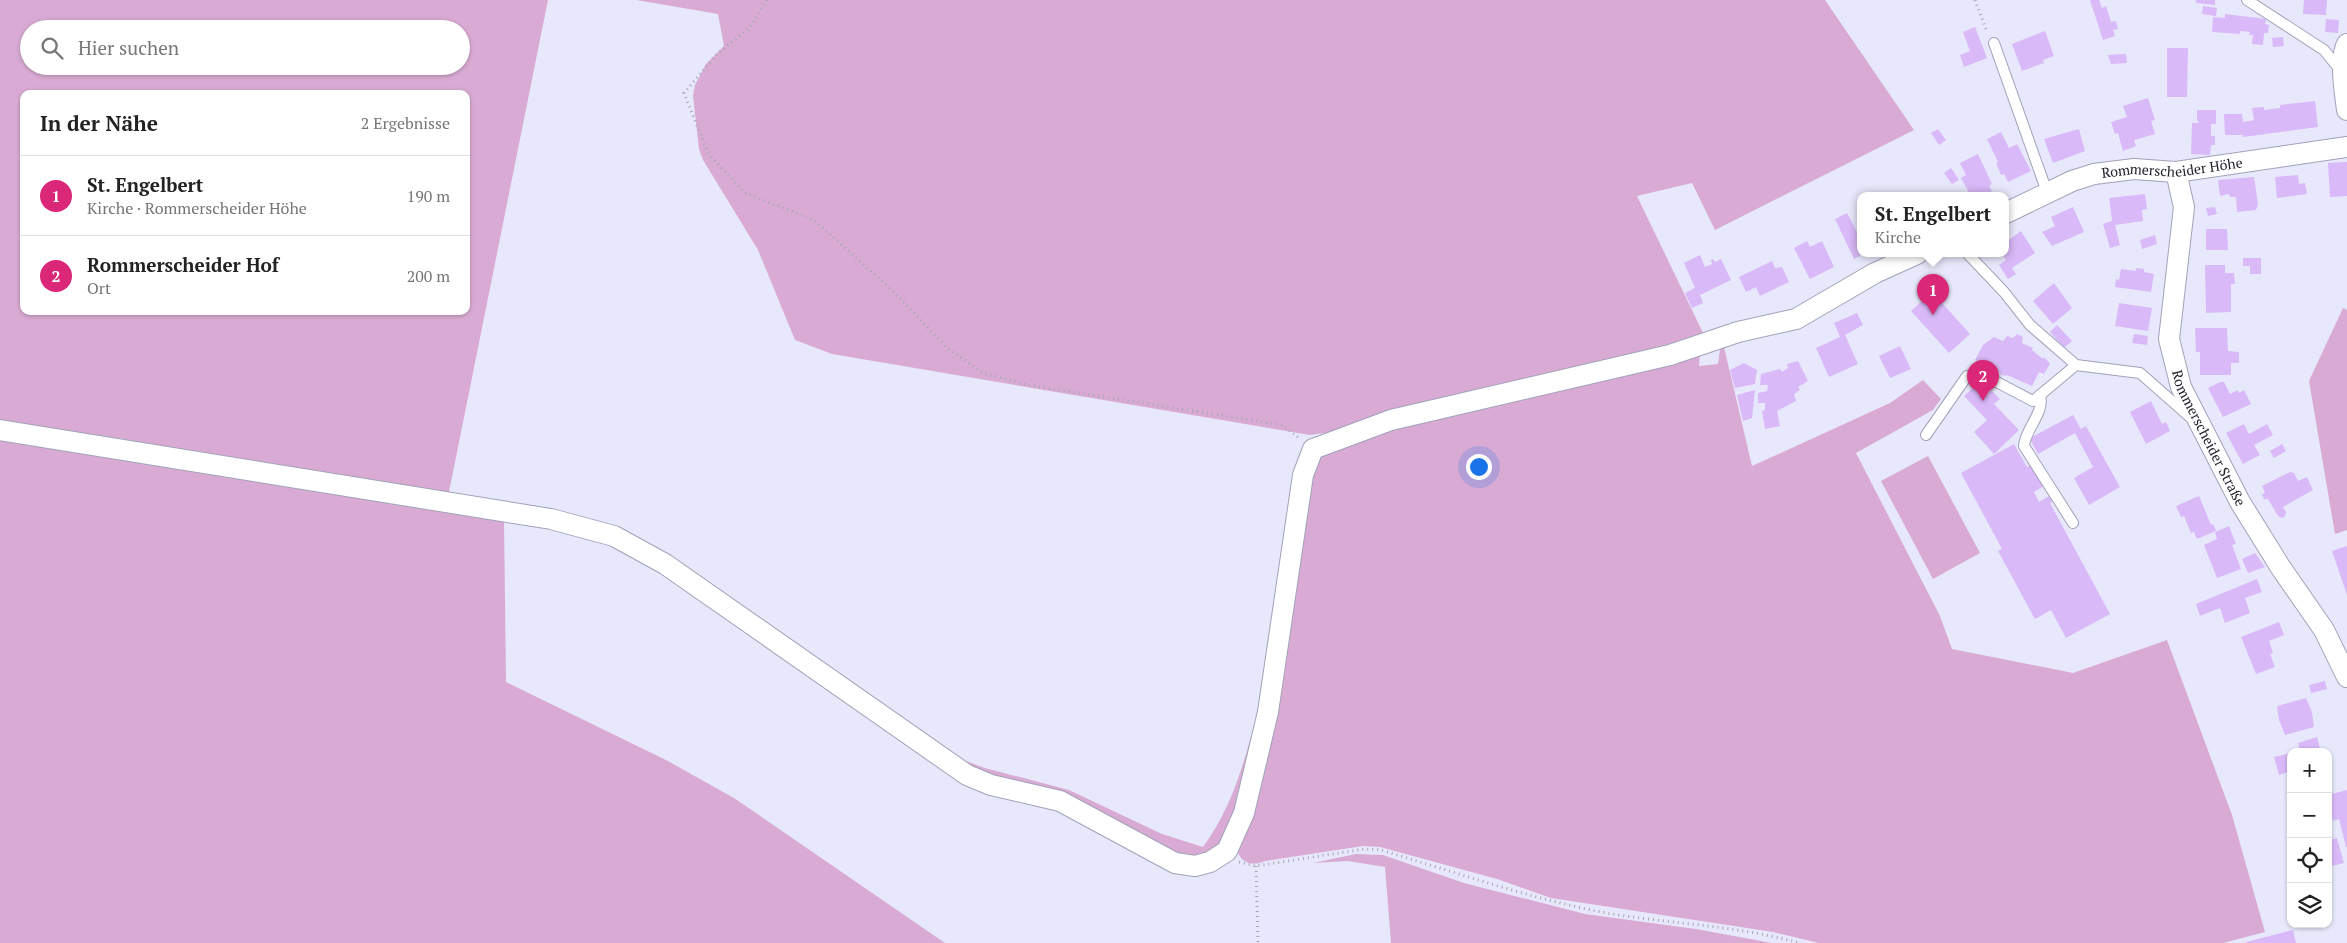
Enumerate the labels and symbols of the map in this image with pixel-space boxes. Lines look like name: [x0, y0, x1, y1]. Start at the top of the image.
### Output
street label: Rommerscheider Höhe: [2100, 152, 2244, 182]
pin: 1: [1917, 274, 1949, 315]
pin: 2: [1967, 360, 1999, 401]
street label: Rommerscheider Straße: [2168, 368, 2250, 509]
your location: [1466, 454, 1492, 480]

